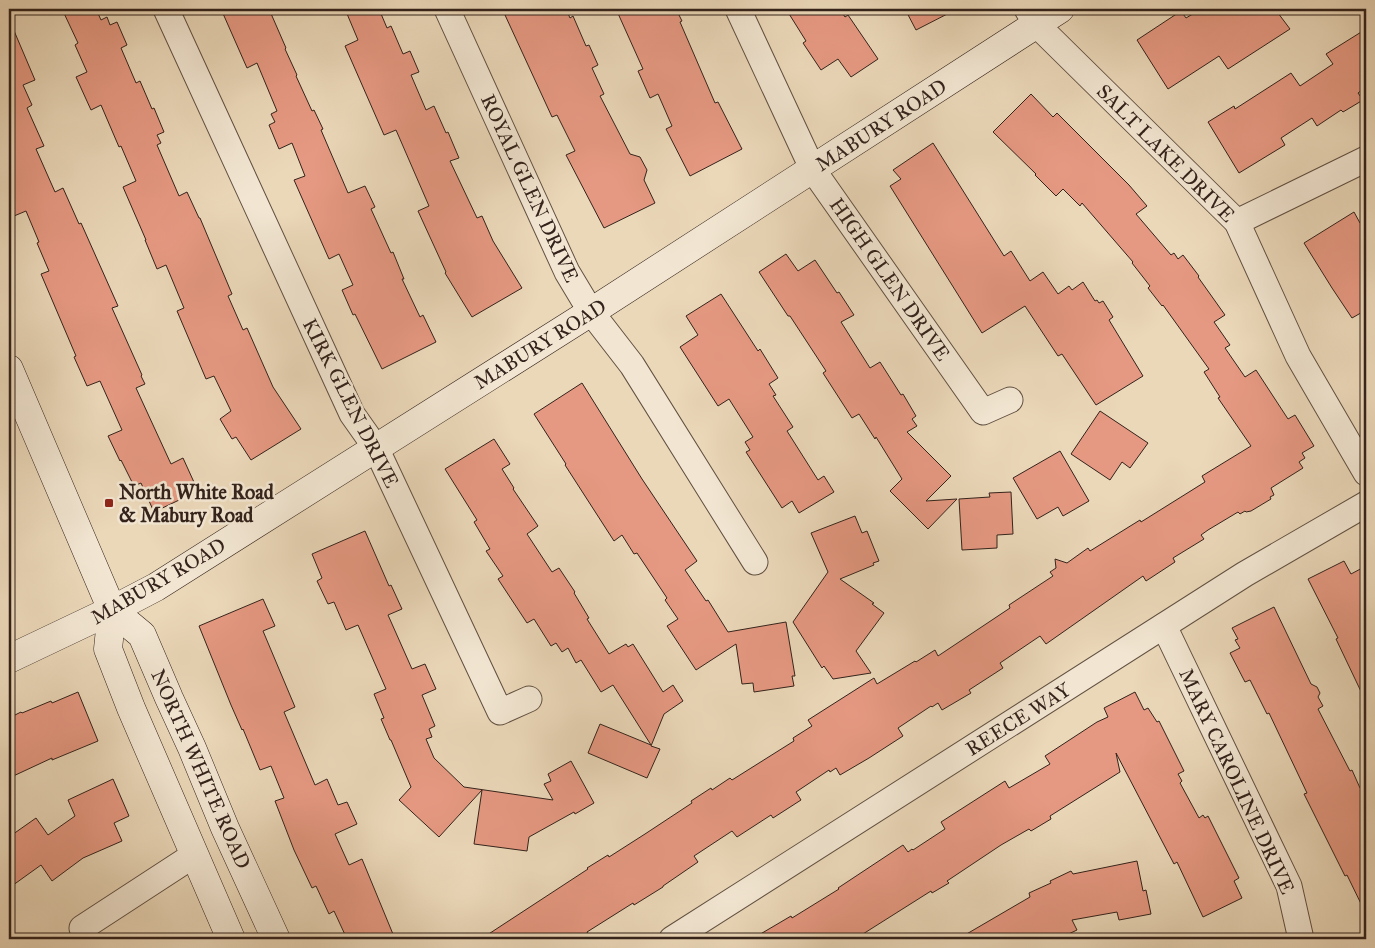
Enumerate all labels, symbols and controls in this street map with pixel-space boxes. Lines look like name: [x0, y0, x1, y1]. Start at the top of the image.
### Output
street label: MABURY ROAD: [811, 74, 951, 176]
street label: SALT LAKE DRIVE: [1092, 79, 1240, 227]
street label: ROYAL GLEN DRIVE: [476, 90, 584, 286]
street label: HIGH GLEN DRIVE: [825, 193, 955, 365]
street label: MABURY ROAD: [469, 294, 611, 394]
street label: KIRK GLEN DRIVE: [298, 314, 404, 492]
place label: North White Road & Mabury Road: [119, 480, 275, 528]
marker: North White Road & Mabury Road: [103, 497, 115, 509]
street label: MABURY ROAD: [86, 533, 230, 629]
street label: MARY CAROLINE DRIVE: [1174, 664, 1300, 898]
street label: NORTH WHITE ROAD: [146, 665, 256, 873]
street label: REECE WAY: [961, 677, 1076, 761]

